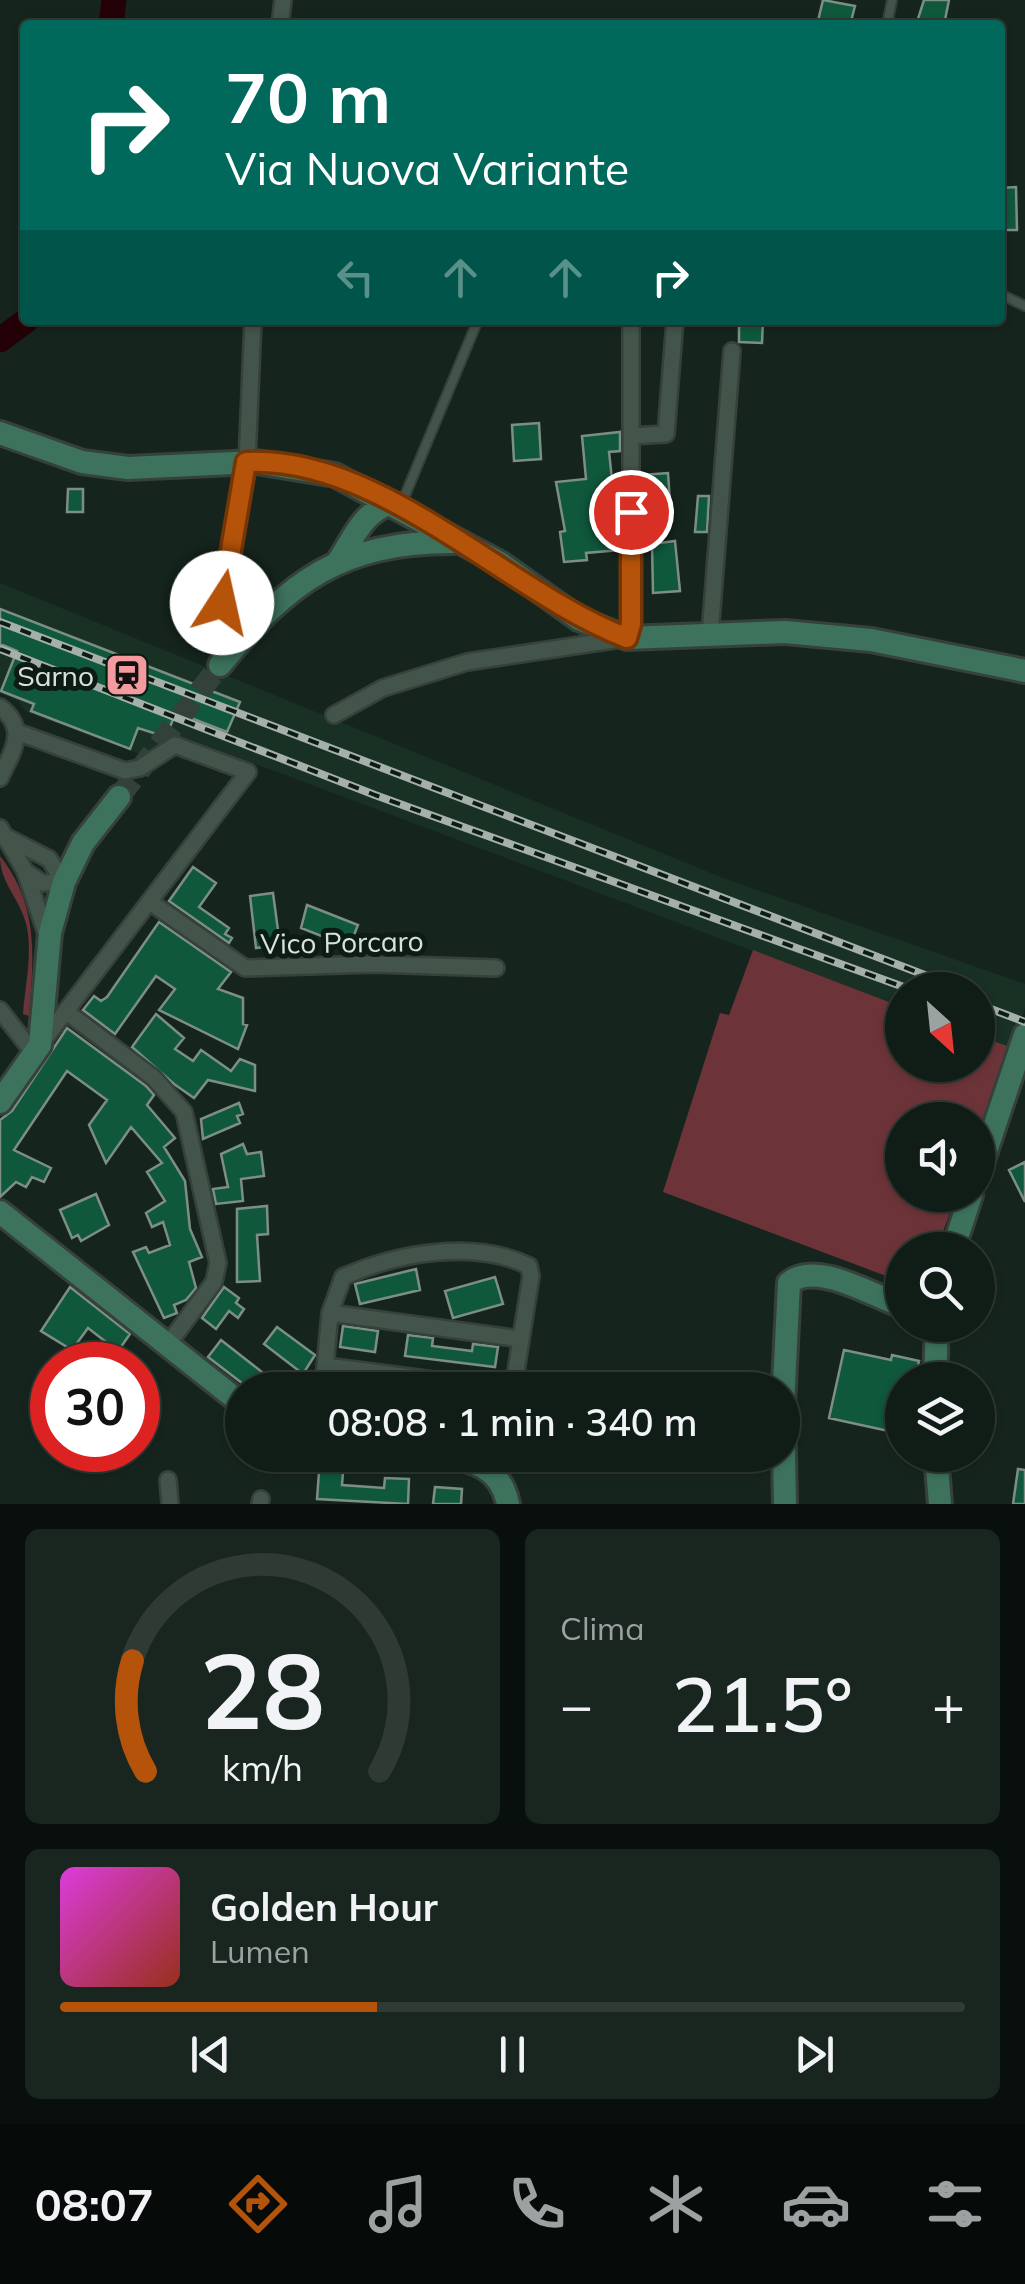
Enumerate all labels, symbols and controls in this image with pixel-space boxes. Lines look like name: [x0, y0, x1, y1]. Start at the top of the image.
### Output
text: 70 m: [225, 53, 391, 141]
icon: right: [60, 60, 190, 190]
text: Via Nuova Variante: [225, 140, 629, 196]
icon: left: [328, 250, 383, 305]
icon: ahead: [433, 250, 488, 305]
icon: ahead: [538, 250, 593, 305]
icon: right: [643, 250, 698, 305]
pin: [589, 470, 674, 555]
icon: arrive: [604, 485, 659, 540]
position arrow: [170, 551, 274, 655]
station icon: Sarno: [104, 652, 150, 698]
place label: Sarno: [17, 658, 94, 693]
street label: Vico Porcaro: [260, 923, 424, 961]
north arrow: [885, 972, 995, 1082]
map controls: [885, 972, 995, 1472]
button: sound: [885, 1102, 995, 1212]
button: search: [885, 1232, 995, 1342]
speed limit sign: 30: [30, 1342, 160, 1472]
button: layers: [885, 1362, 995, 1472]
text: 08:08 · 1 min · 340 m: [327, 1398, 698, 1446]
text: Clima: [560, 1608, 644, 1648]
text: 28: [200, 1624, 325, 1755]
text: 21.5°: [672, 1657, 853, 1751]
text: −: [560, 1670, 593, 1739]
text: +: [932, 1670, 965, 1739]
text: km/h: [222, 1745, 303, 1790]
text: Golden Hour: [210, 1883, 438, 1931]
text: Lumen: [210, 1931, 310, 1971]
icon: previous: [183, 2027, 238, 2082]
icon: pause: [485, 2027, 540, 2082]
icon: next: [787, 2027, 842, 2082]
icon: directions: [223, 2169, 293, 2239]
icon: music: [363, 2169, 433, 2239]
icon: phone: [502, 2169, 572, 2239]
icon: climate: [641, 2169, 711, 2239]
icon: car: [781, 2169, 851, 2239]
icon: filters: [920, 2169, 990, 2239]
text: 08:07: [35, 2176, 154, 2232]

